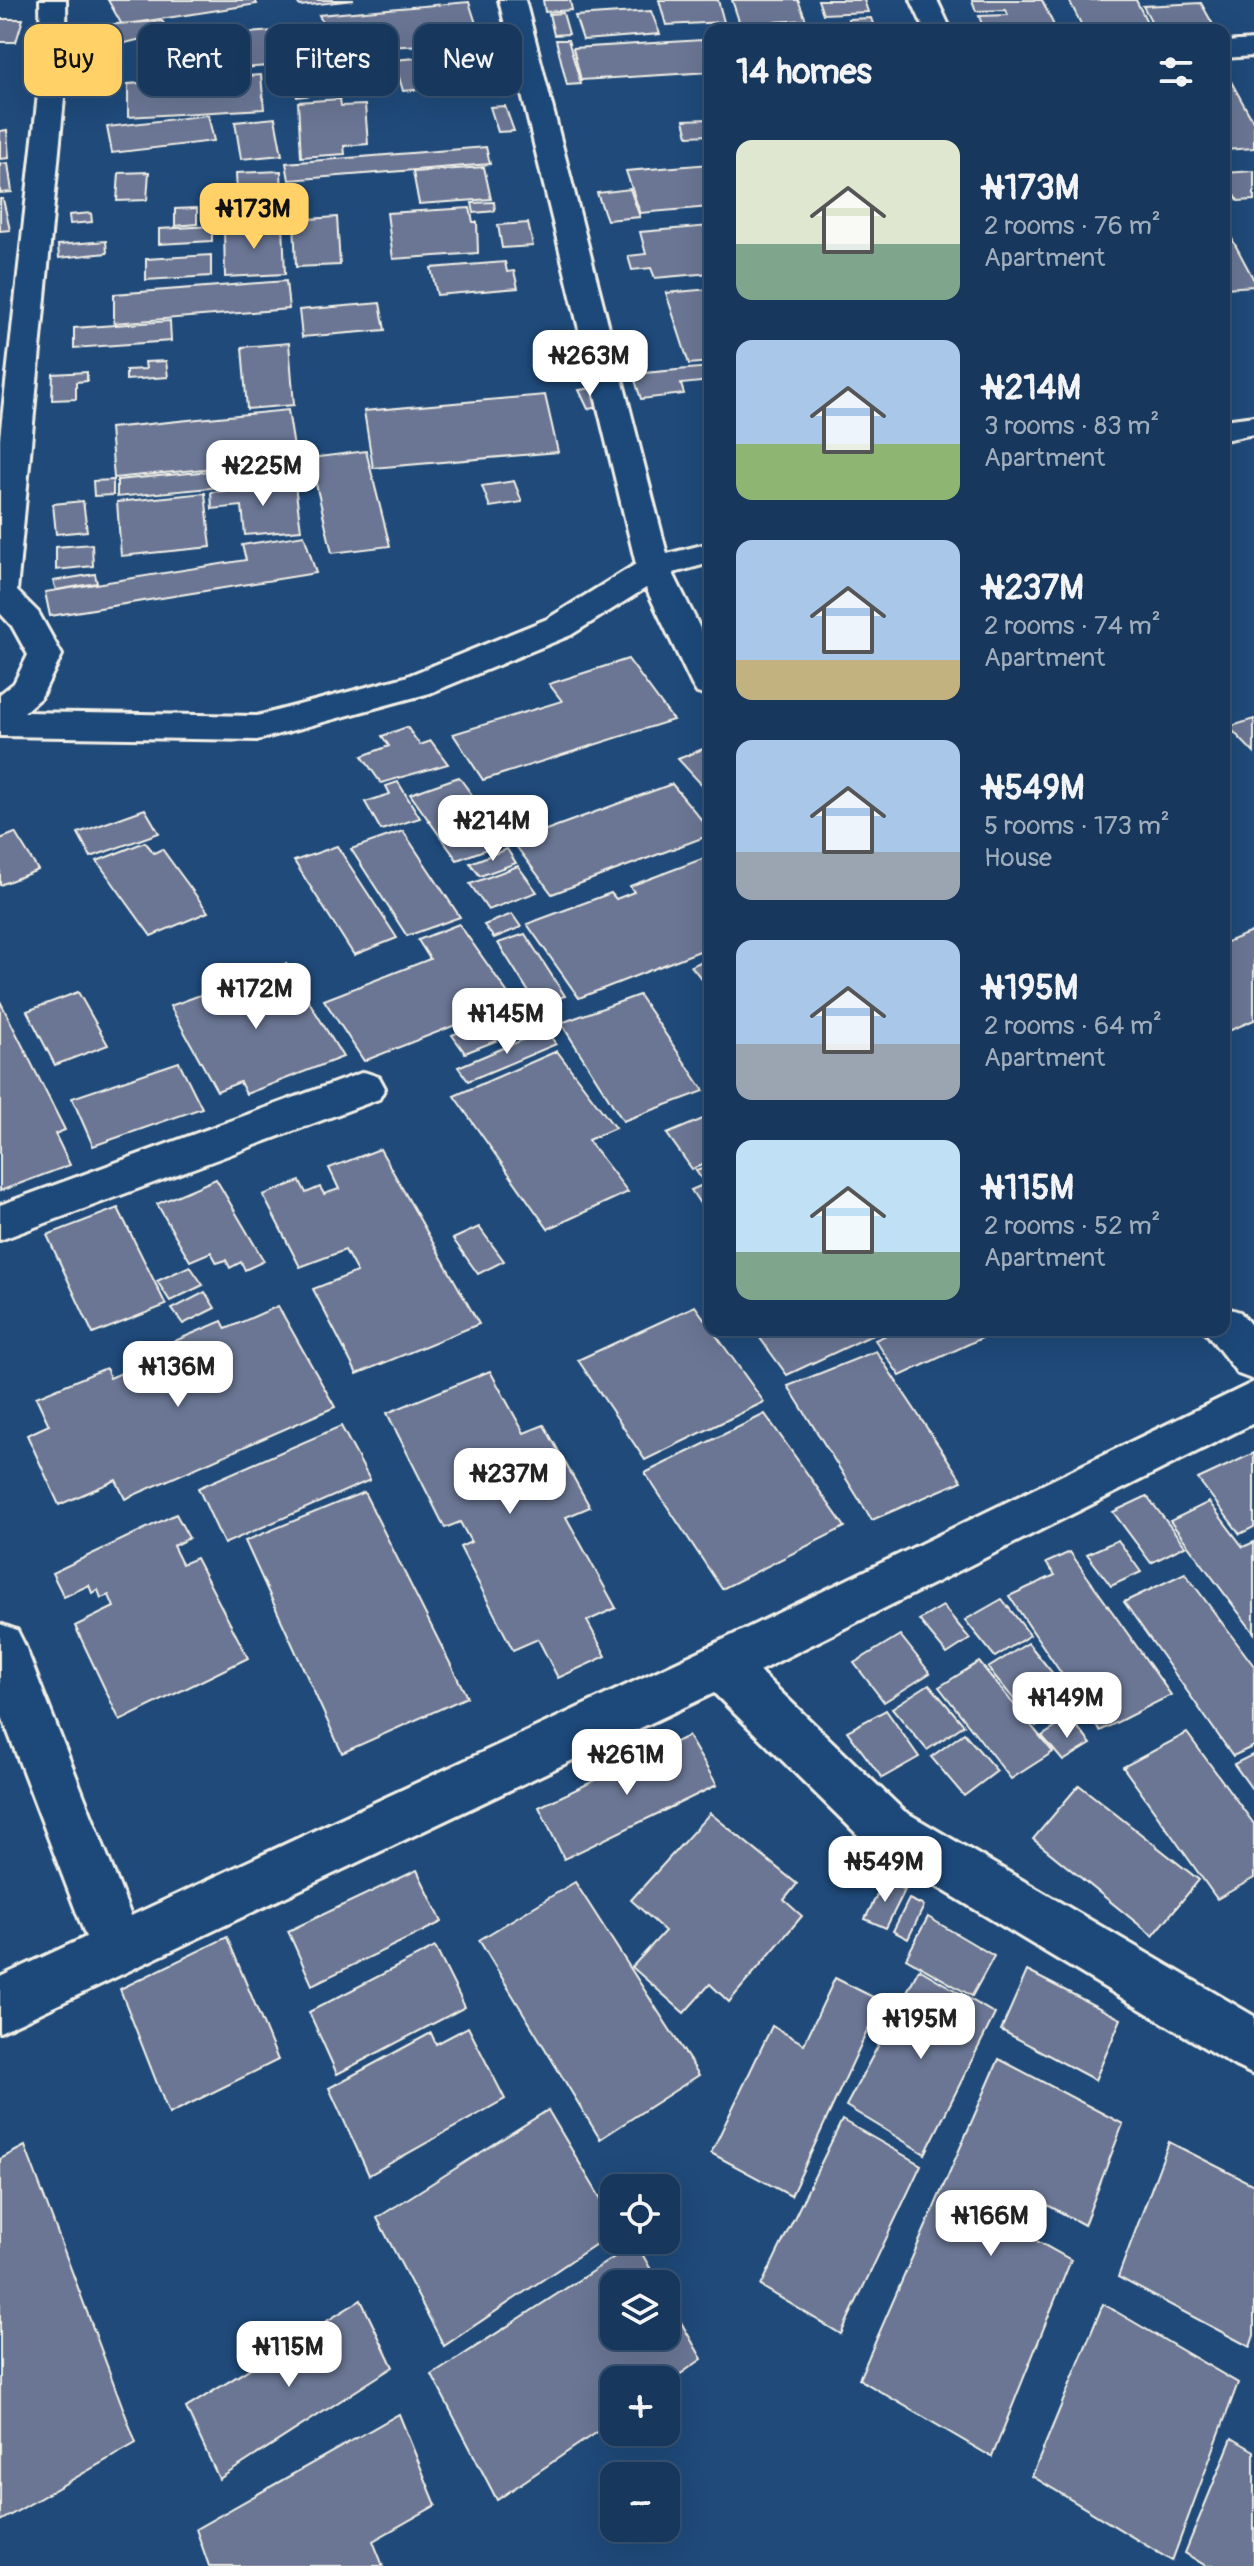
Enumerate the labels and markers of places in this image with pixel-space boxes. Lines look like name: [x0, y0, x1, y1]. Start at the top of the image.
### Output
pin: ₦173M: [198, 183, 310, 251]
pin: ₦263M: [534, 330, 646, 398]
pin: ₦225M: [207, 440, 319, 508]
pin: ₦214M: [437, 795, 549, 863]
pin: ₦172M: [200, 963, 312, 1031]
pin: ₦145M: [451, 988, 563, 1056]
pin: ₦136M: [122, 1341, 234, 1409]
pin: ₦237M: [454, 1448, 566, 1516]
pin: ₦149M: [1011, 1672, 1123, 1740]
pin: ₦261M: [571, 1729, 683, 1797]
pin: ₦549M: [829, 1836, 941, 1904]
pin: ₦195M: [865, 1993, 977, 2061]
pin: ₦166M: [935, 2190, 1047, 2258]
pin: ₦115M: [233, 2321, 345, 2389]

